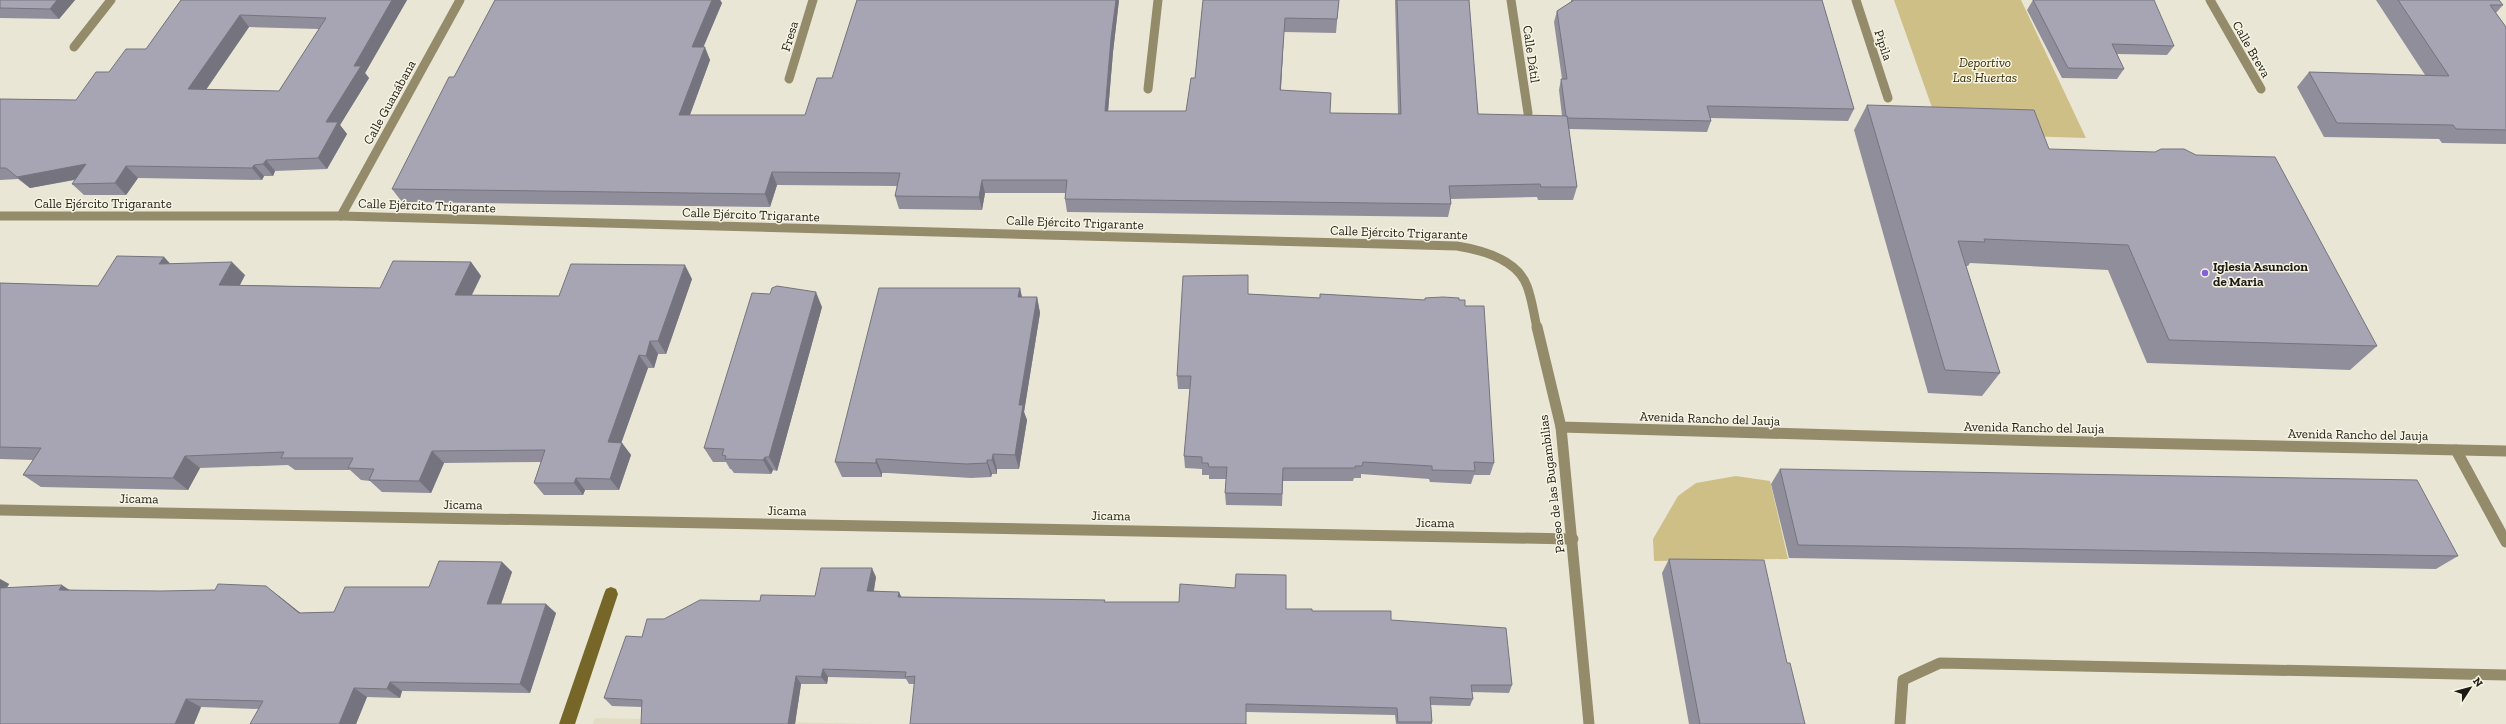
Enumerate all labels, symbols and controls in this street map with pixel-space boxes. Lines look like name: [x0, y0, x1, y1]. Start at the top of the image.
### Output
street label: Calle Breva: [2229, 18, 2274, 81]
street label: Fresa: [778, 19, 801, 53]
street label: Calle Dátil: [1520, 24, 1543, 84]
street label: Pipila: [1872, 28, 1896, 63]
park label: Deportivo Las Huertas: [1953, 55, 2017, 85]
street label: Calle Guanábana: [360, 57, 419, 147]
street label: Calle Ejército Trigarante: [34, 196, 172, 212]
street label: Calle Ejército Trigarante: [358, 196, 496, 216]
street label: Calle Ejército Trigarante: [682, 205, 820, 225]
street label: Calle Ejército Trigarante: [1006, 213, 1144, 233]
street label: Calle Ejército Trigarante: [1330, 223, 1468, 243]
place label: Iglesia Asuncion de Maria: [2213, 259, 2308, 289]
marker: Iglesia Asuncion de Maria: [2200, 268, 2210, 278]
street label: Avenida Rancho del Jauja: [1639, 409, 1781, 429]
street label: Paseo de las Bugambilias: [1536, 414, 1567, 554]
street label: Avenida Rancho del Jauja: [1964, 419, 2105, 437]
street label: Avenida Rancho del Jauja: [2288, 426, 2429, 444]
street label: Jicama: [119, 491, 159, 506]
street label: Jicama: [443, 497, 483, 512]
street label: Jicama: [767, 503, 807, 518]
street label: Jicama: [1091, 508, 1131, 523]
street label: Jicama: [1415, 515, 1455, 530]
north arrow: [2450, 668, 2490, 708]
text: N: [2470, 675, 2486, 690]

